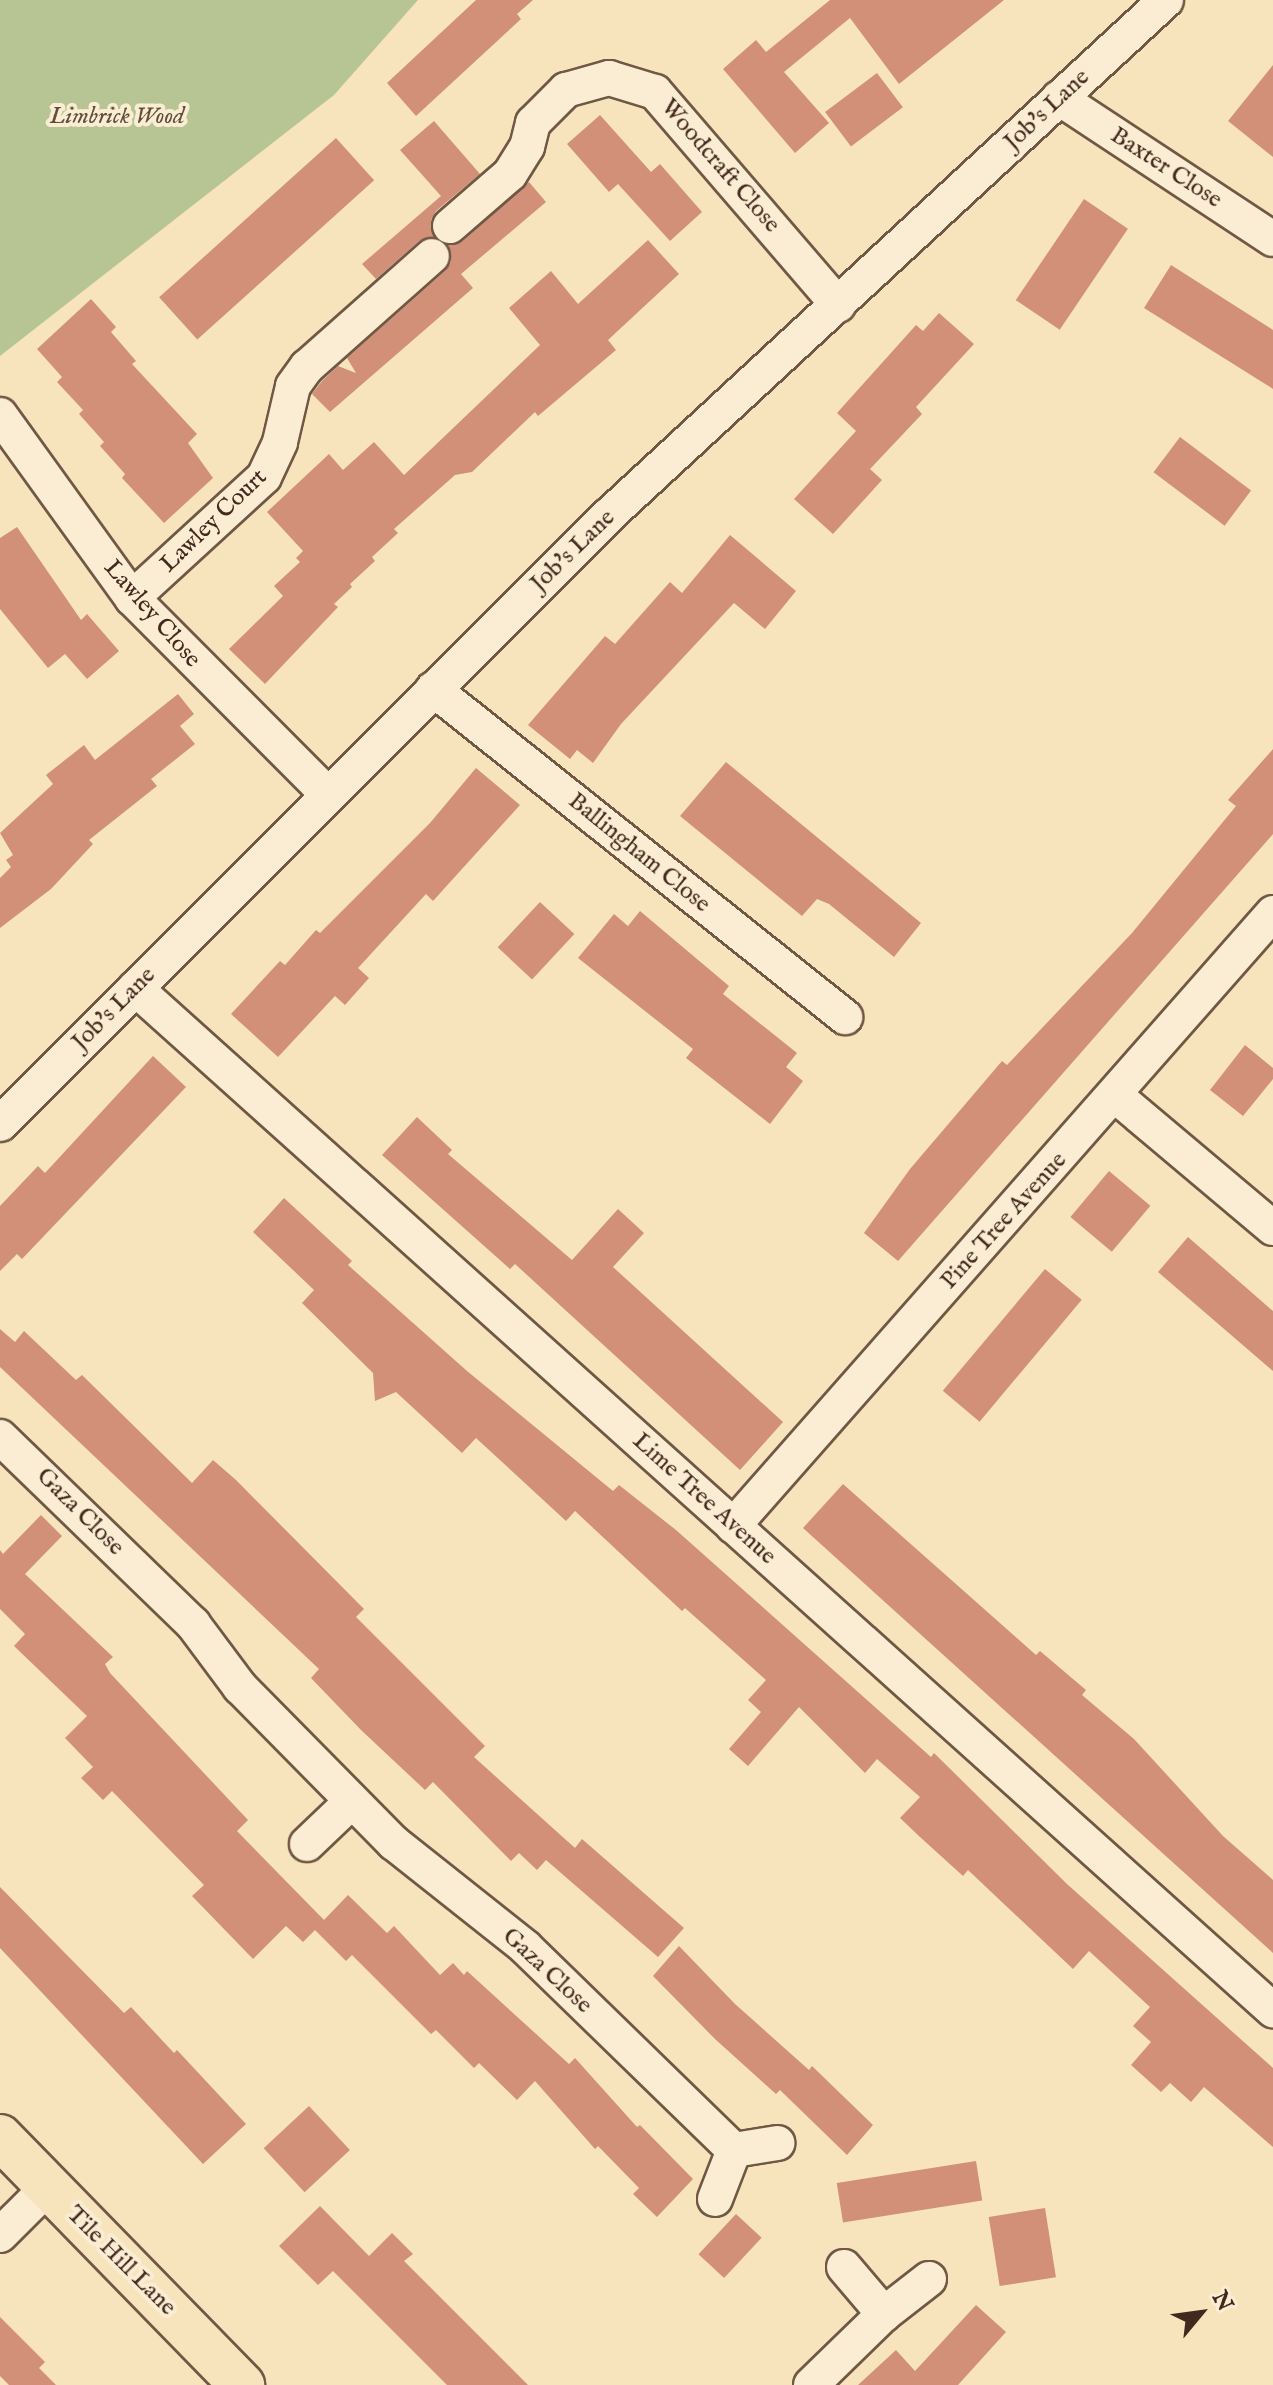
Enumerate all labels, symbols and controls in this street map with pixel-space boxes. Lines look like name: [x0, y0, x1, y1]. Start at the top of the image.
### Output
street label: Job's Lane: [998, 63, 1096, 157]
street label: Woodcraft Close: [654, 93, 786, 239]
park label: Limbrick Wood: [50, 103, 184, 131]
street label: Baxter Close: [1105, 121, 1227, 215]
street label: Lawley Court: [155, 463, 273, 579]
street label: Job's Lane: [525, 504, 621, 598]
street label: Lawley Close: [97, 554, 207, 674]
street label: Ballingham Close: [562, 787, 716, 919]
street label: Job's Lane: [66, 961, 162, 1057]
street label: Pine Tree Avenue: [935, 1147, 1073, 1295]
street label: Lime Tree Avenue: [626, 1427, 782, 1571]
street label: Gaza Close: [30, 1462, 130, 1562]
street label: Gaza Close: [496, 1922, 598, 2020]
street label: Tile Hill Lane: [60, 2200, 182, 2322]
north arrow: [1161, 2273, 1241, 2353]
text: N: [1205, 2286, 1239, 2316]

